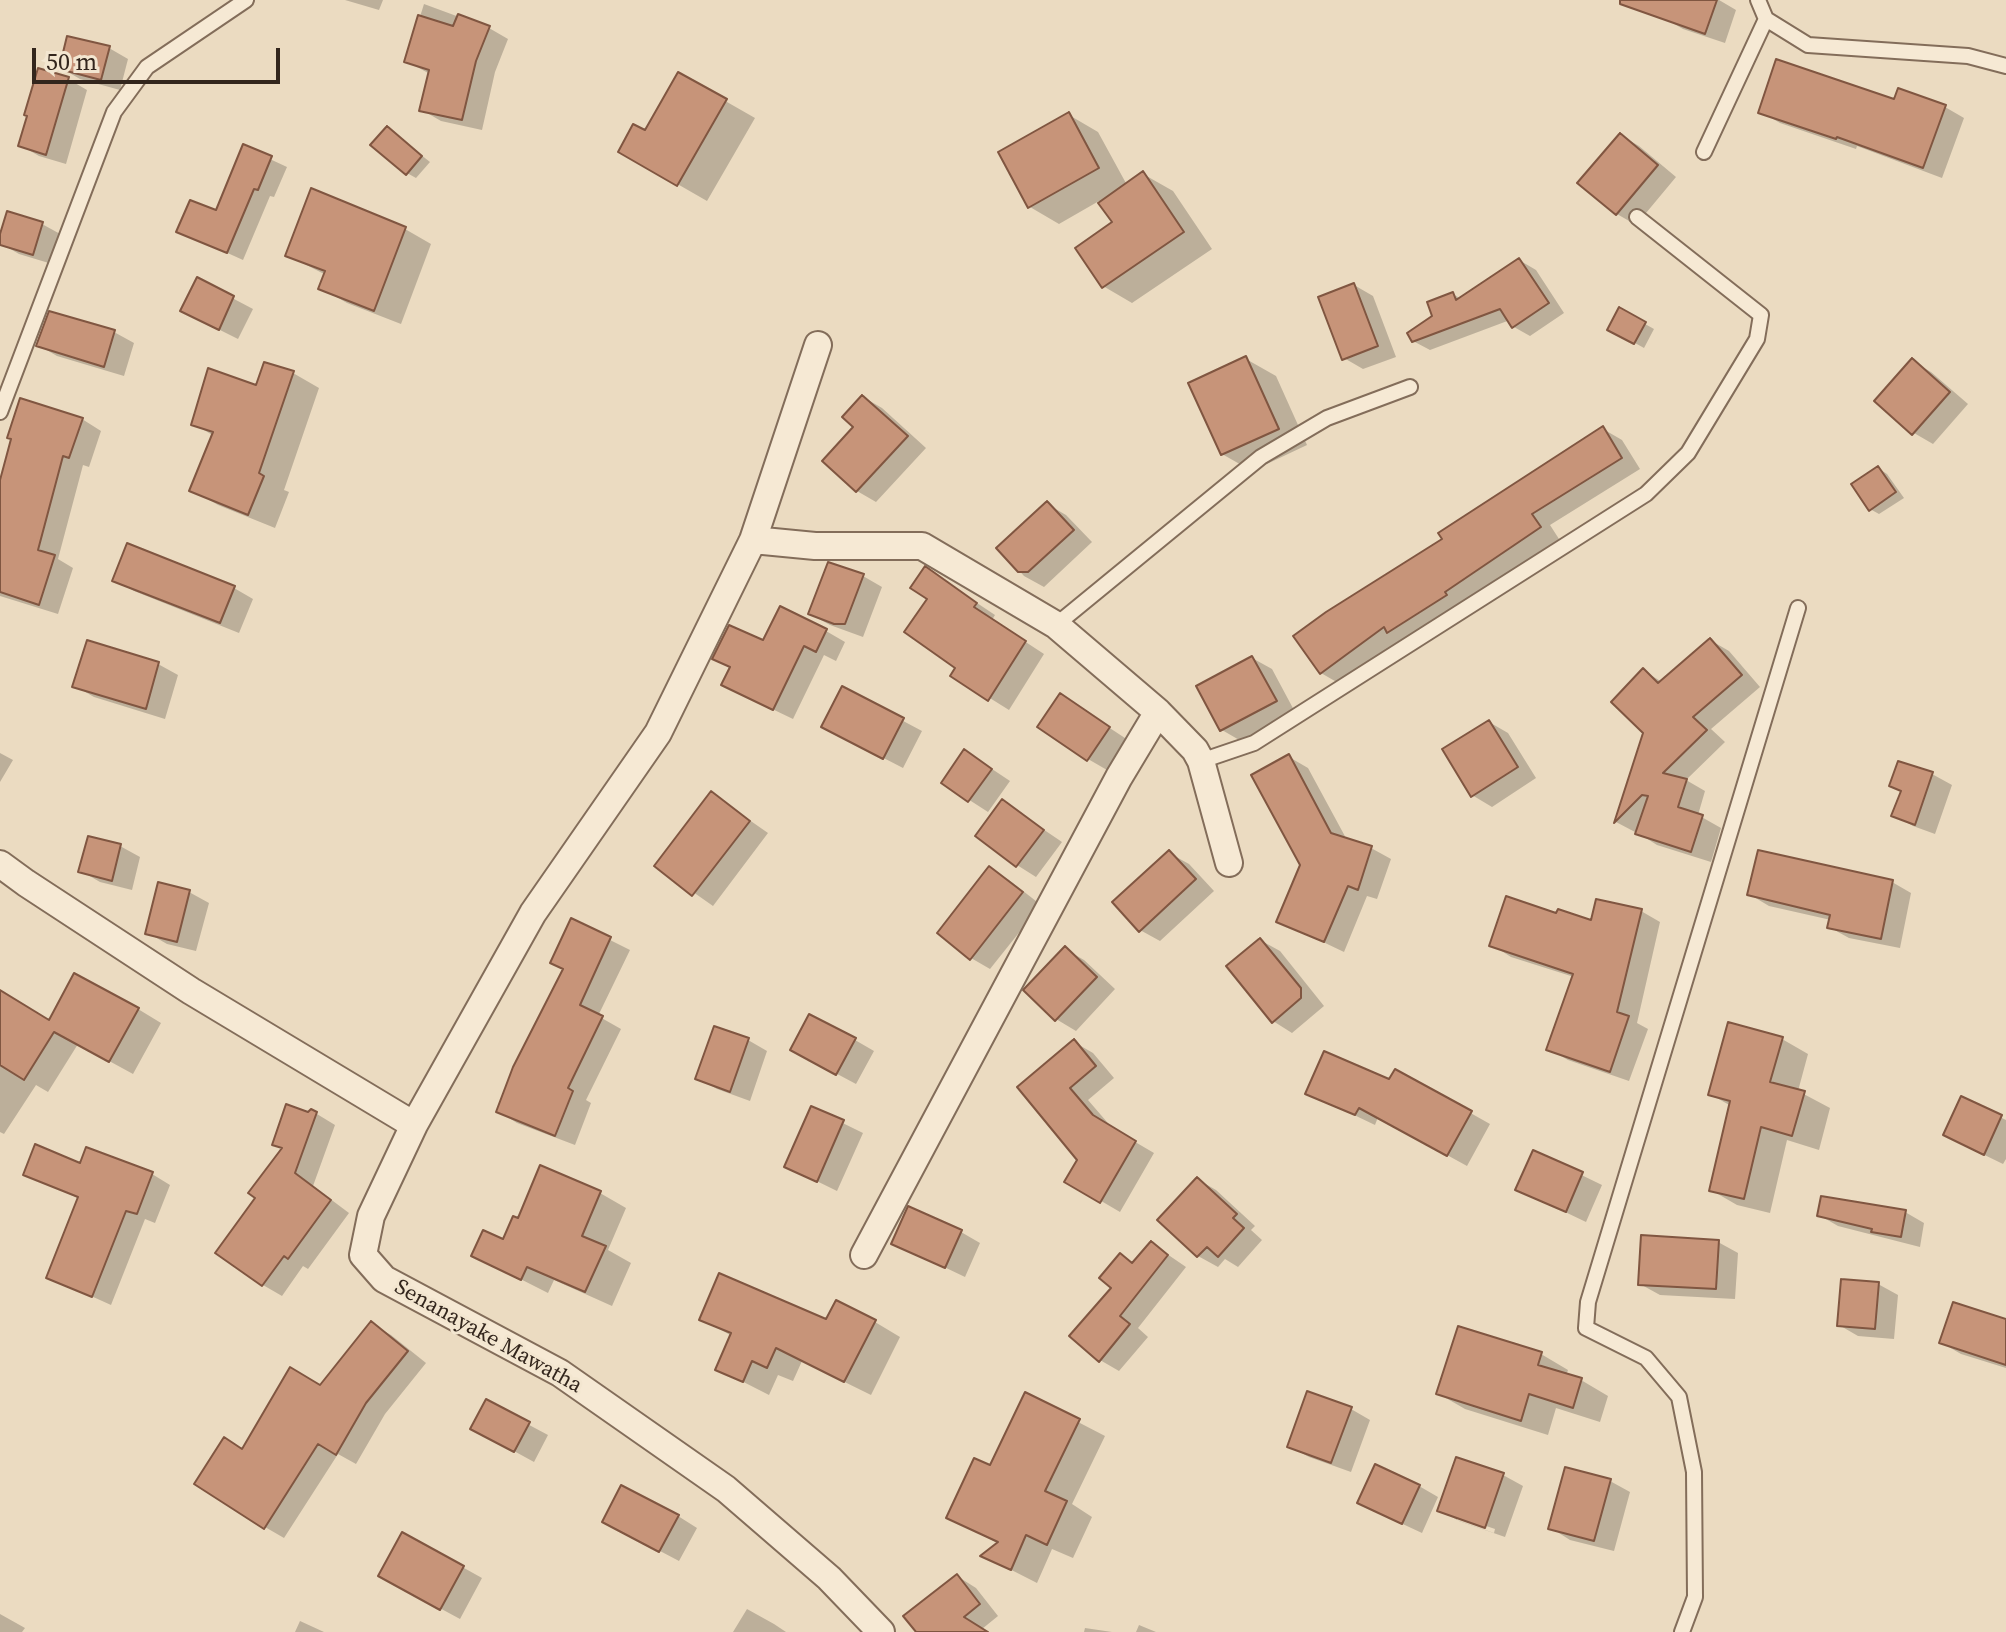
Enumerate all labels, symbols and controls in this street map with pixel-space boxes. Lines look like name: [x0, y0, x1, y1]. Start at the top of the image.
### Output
scale bar: [36, 32, 284, 82]
text: 50 m: [46, 45, 97, 78]
street label: Senanayake Mawatha: [389, 1274, 587, 1400]

